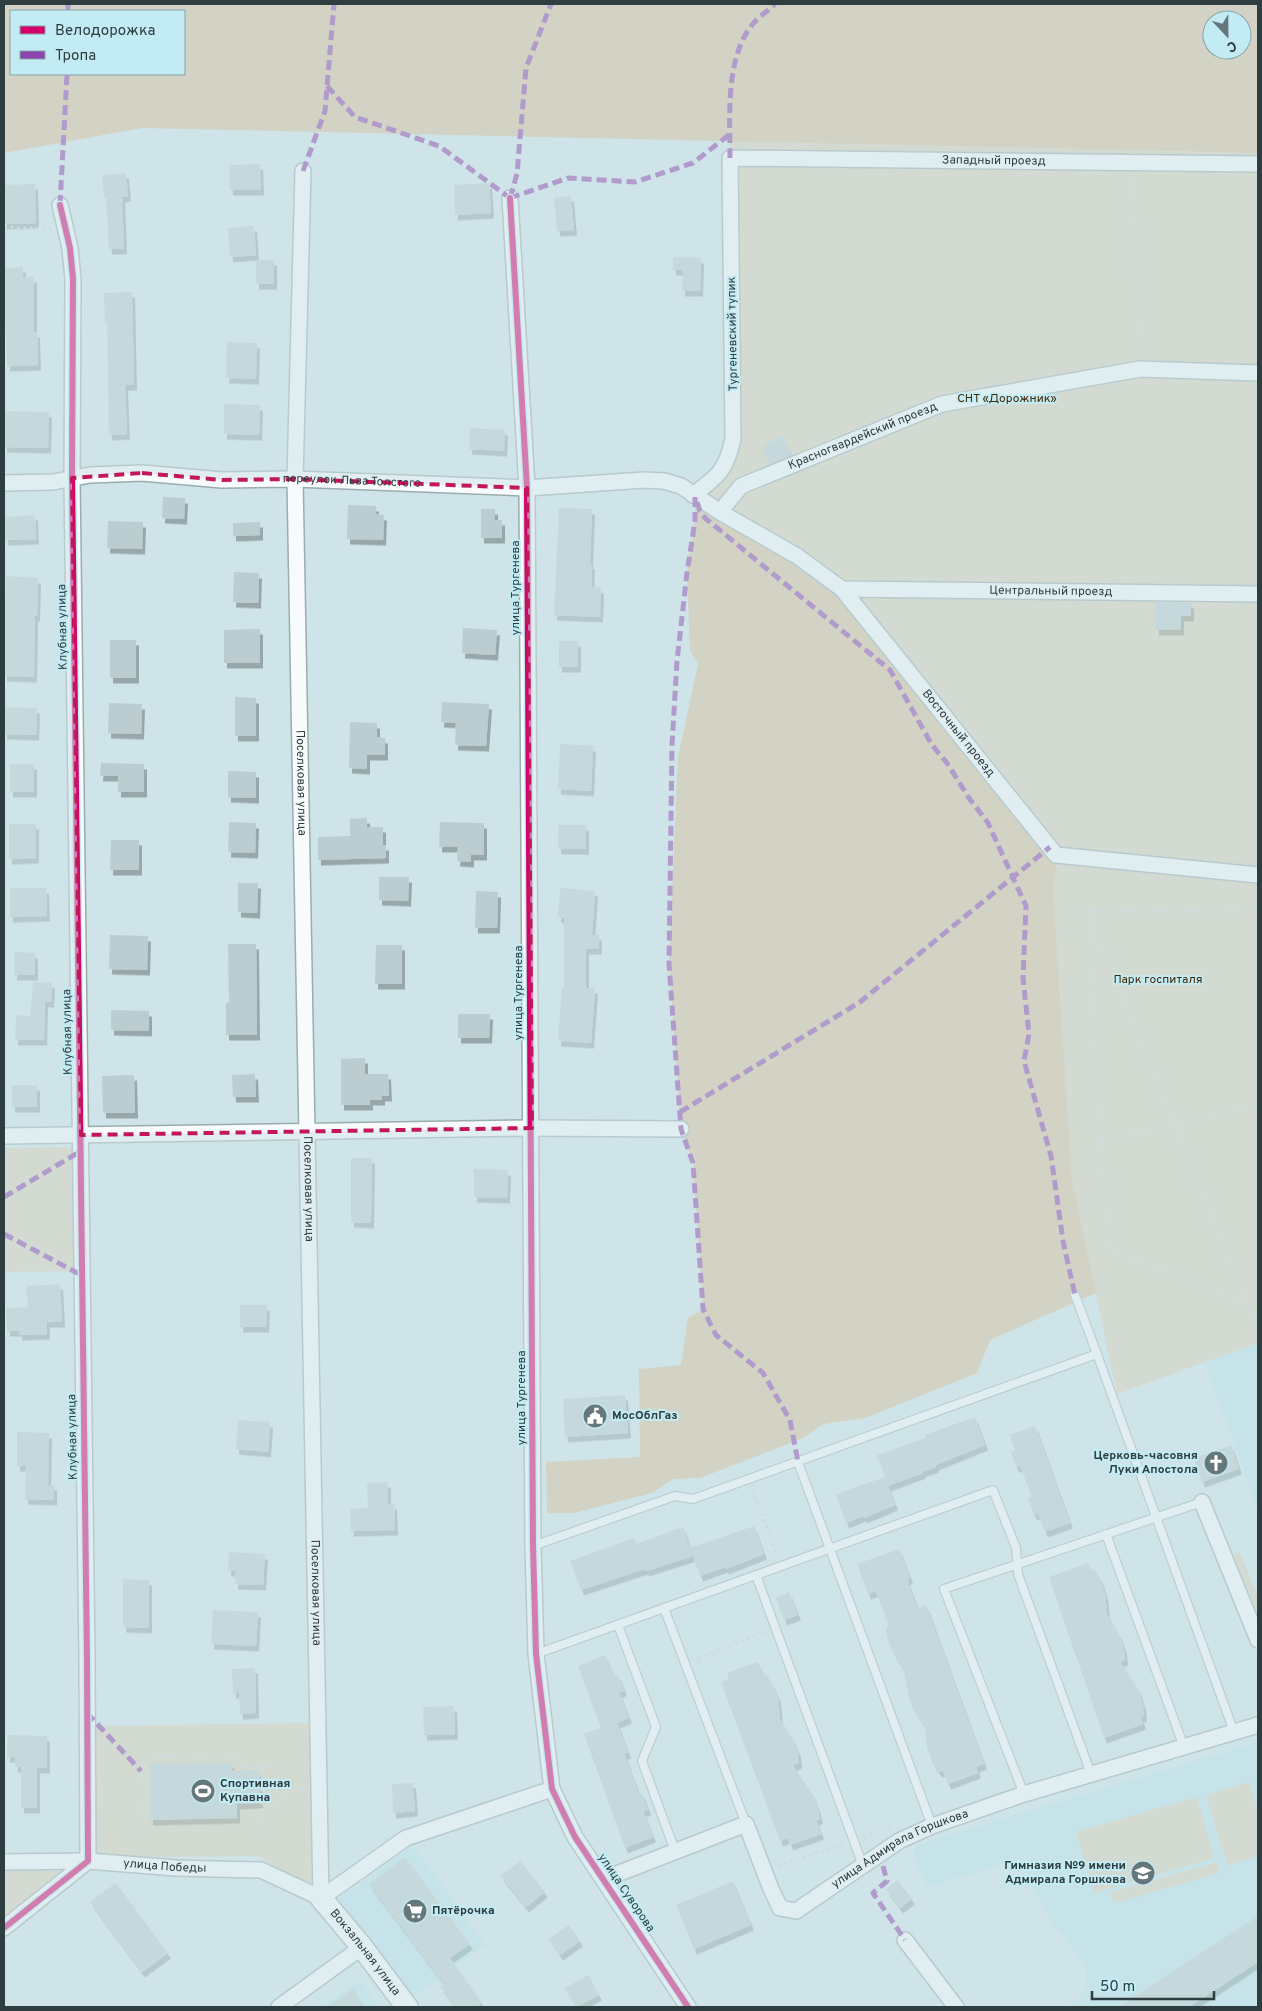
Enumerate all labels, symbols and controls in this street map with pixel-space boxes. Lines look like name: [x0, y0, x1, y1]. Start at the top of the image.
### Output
legend: [10, 10, 185, 75]
north arrow: [1202, 10, 1252, 60]
text: Велодорожка: [55, 22, 155, 41]
text: С: [1224, 36, 1239, 55]
text: Тропа: [55, 47, 96, 66]
street label: Западный проезд: [942, 152, 1046, 170]
street label: Тургеневский тупик: [724, 276, 742, 392]
park label: СНТ «Дорожник»: [957, 391, 1057, 407]
street label: Красногвардейский проезд: [786, 399, 940, 474]
street label: переулок Льва Толстого: [283, 471, 422, 492]
street label: улица Тургенева: [508, 540, 524, 636]
street label: Центральный проезд: [989, 583, 1113, 600]
street label: Клубная улица: [54, 584, 72, 670]
street label: Восточный проезд: [918, 686, 998, 781]
street label: Поселковая улица: [292, 730, 310, 836]
street label: улица Тургенева: [511, 945, 527, 1041]
park label: Парк госпиталя: [1114, 972, 1202, 988]
street label: Клубная улица: [59, 989, 77, 1075]
street label: Поселковая улица: [299, 1136, 317, 1242]
street label: улица Тургенева: [514, 1350, 530, 1446]
street label: Клубная улица: [64, 1394, 82, 1480]
public building icon: МосОблГаз: [582, 1403, 608, 1429]
place label: МосОблГаз: [612, 1408, 678, 1424]
place label: Церковь-часовня Луки Апостола: [1093, 1448, 1198, 1478]
church icon: Церковь-часовня Луки Апостола: [1203, 1450, 1229, 1476]
street label: Поселковая улица: [306, 1540, 324, 1646]
place label: Спортивная Купавна: [220, 1776, 290, 1806]
sports icon: Спортивная Купавна: [190, 1778, 216, 1804]
street label: улица Адмирала Горшкова: [829, 1806, 971, 1892]
street label: улица Суворова: [594, 1851, 658, 1935]
street label: улица Победы: [123, 1856, 206, 1877]
place label: Гимназия №9 имени Адмирала Горшкова: [1004, 1858, 1126, 1888]
school or university icon: Гимназия №9 имени Адмирала Горшкова: [1130, 1860, 1156, 1886]
supermarket icon: Пятёрочка: [402, 1898, 428, 1924]
place label: Пятёрочка: [432, 1903, 495, 1919]
street label: Вокзальная улица: [326, 1906, 404, 1999]
scale bar: [1092, 1968, 1214, 2000]
text: 50 m: [1100, 1978, 1135, 1997]

